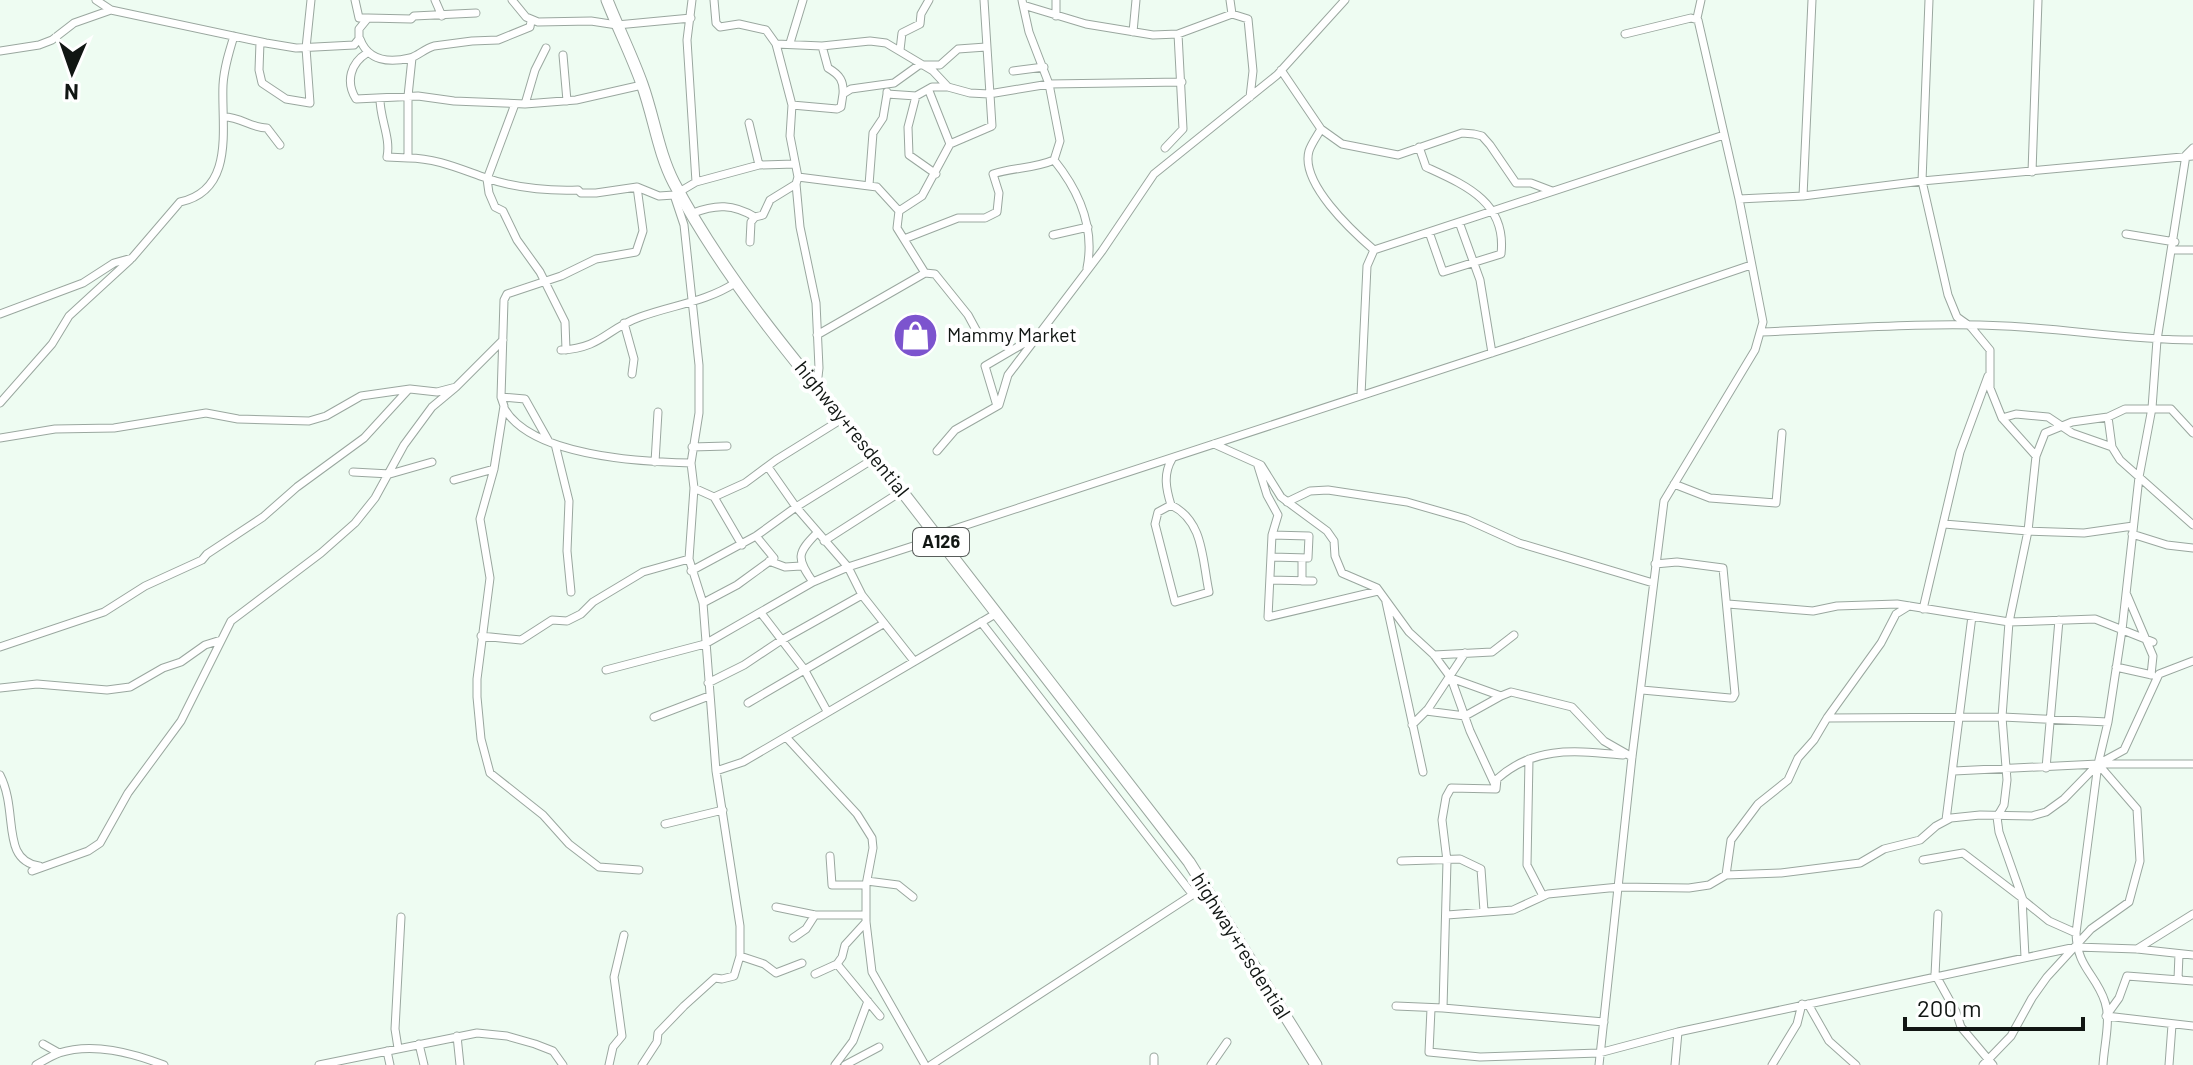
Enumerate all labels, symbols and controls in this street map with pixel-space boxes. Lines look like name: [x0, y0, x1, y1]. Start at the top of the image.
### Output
north arrow: [32, 32, 112, 112]
text: N: [63, 80, 79, 106]
shop icon: Mammy Market: [892, 311, 940, 359]
place label: Mammy Market: [947, 322, 1077, 346]
street label: highway+resdential: [791, 356, 915, 501]
road number: A126: [913, 528, 969, 556]
street label: highway+resdential: [1187, 868, 1296, 1023]
scale bar: [1905, 981, 2083, 1031]
text: 200 m: [1917, 993, 1982, 1022]

